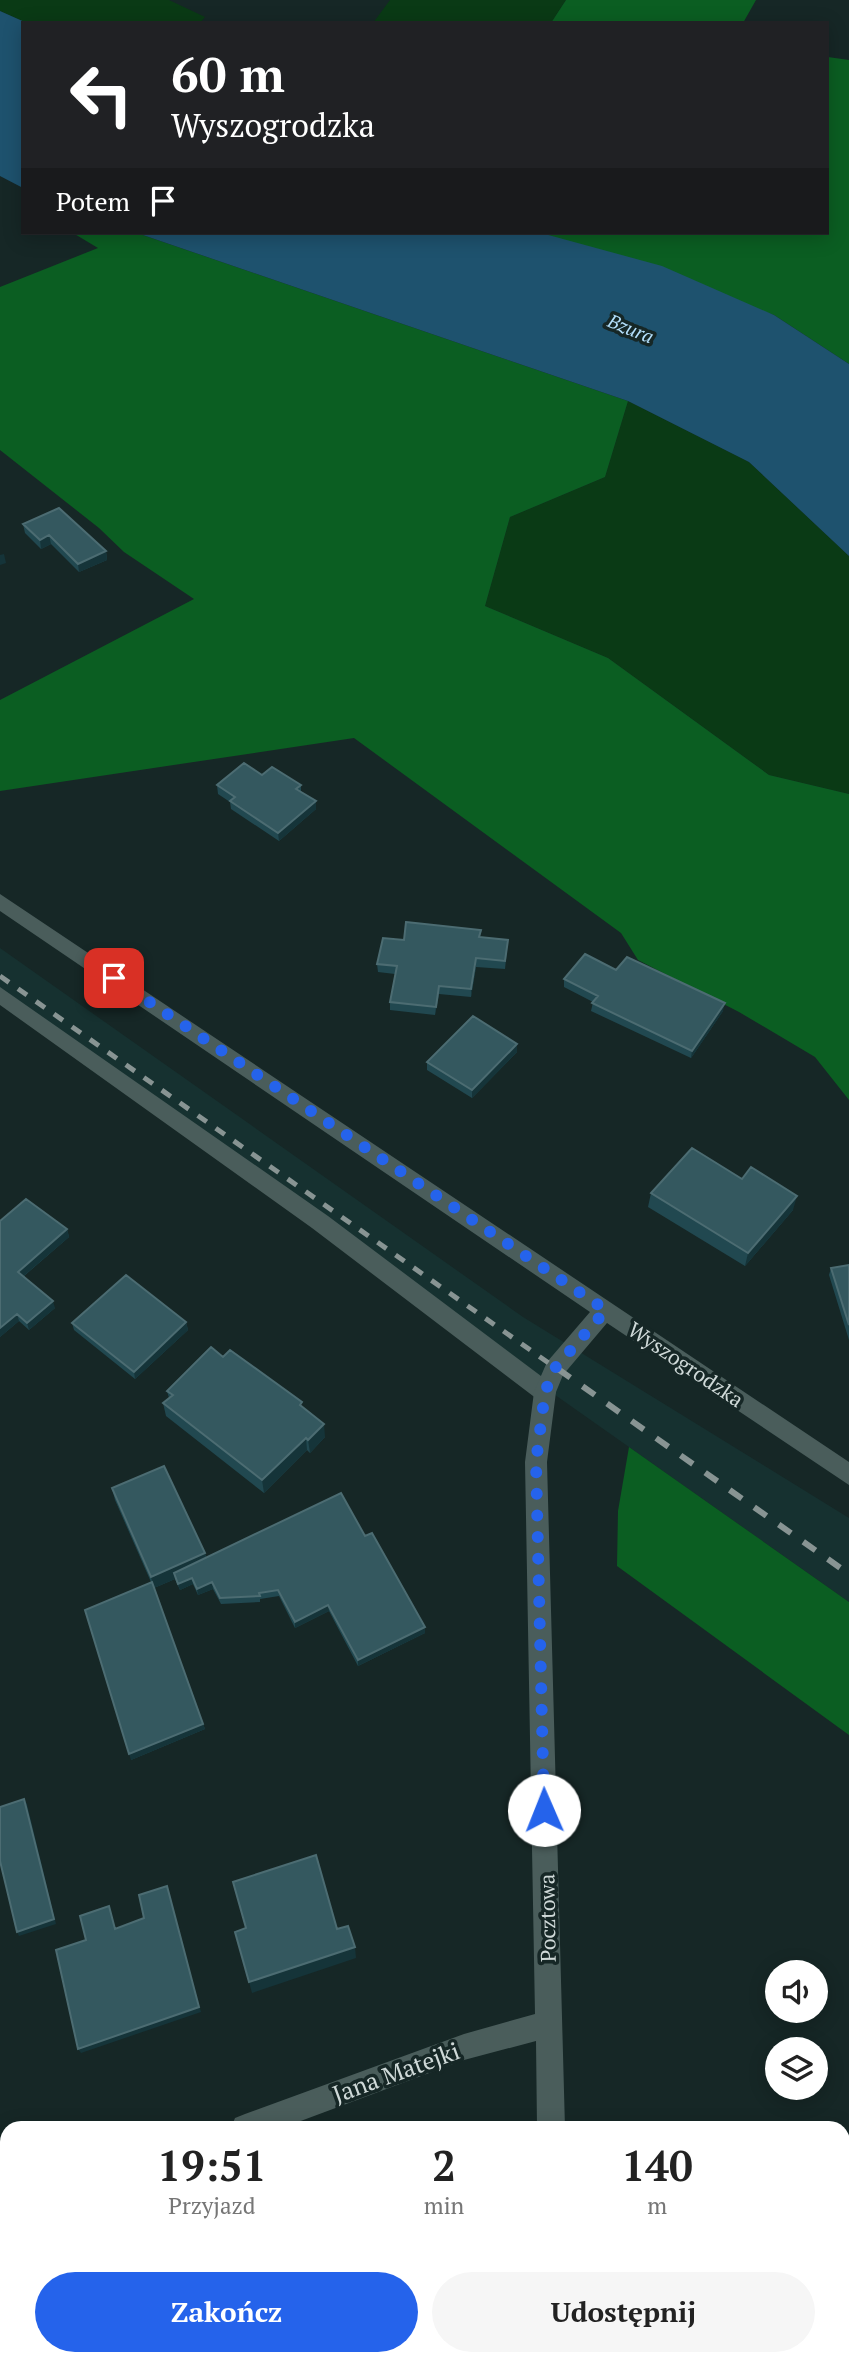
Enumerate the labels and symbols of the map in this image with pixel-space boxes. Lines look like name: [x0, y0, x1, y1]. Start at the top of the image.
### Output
water label: Bzura: [603, 307, 658, 348]
pin: [84, 948, 144, 1008]
street label: Wyszogrodzka: [623, 1315, 750, 1413]
position arrow: [507, 1773, 581, 1847]
street label: Pocztowa: [532, 1873, 562, 1962]
street label: Jana Matejki: [328, 2034, 464, 2110]

